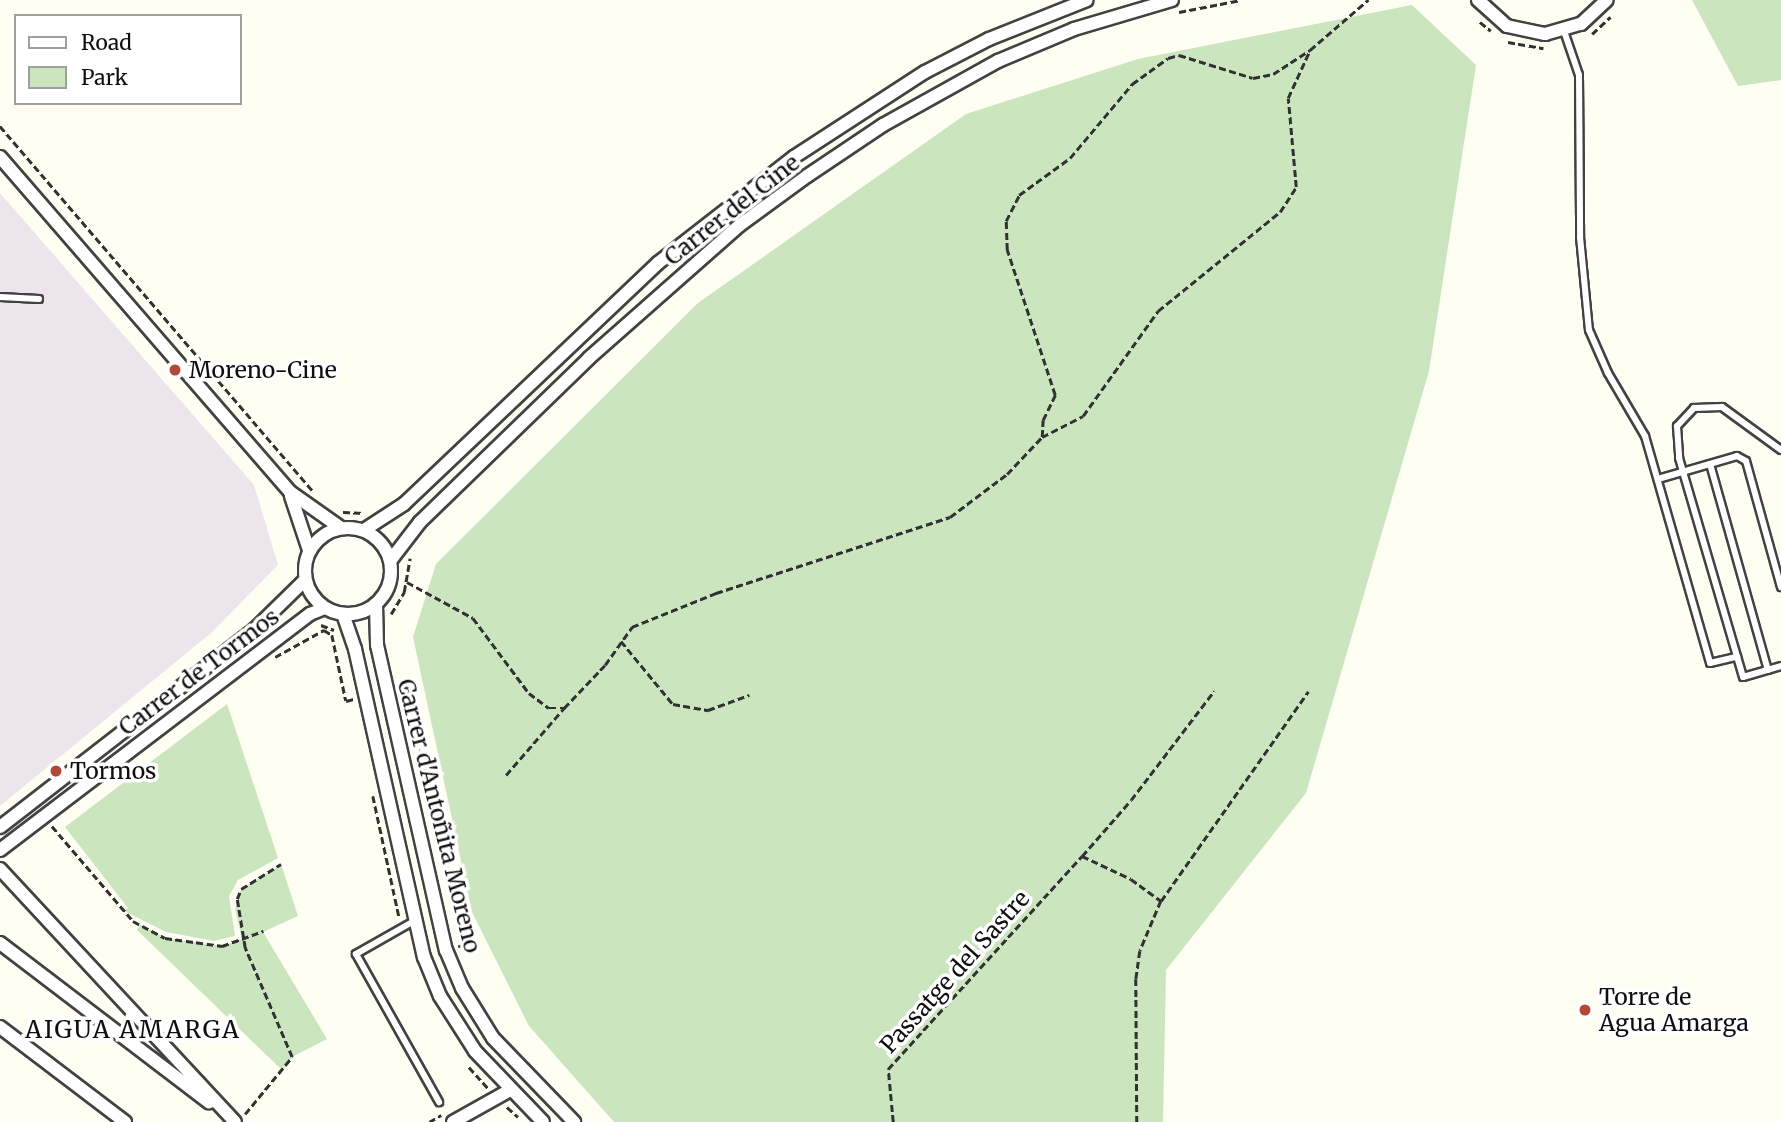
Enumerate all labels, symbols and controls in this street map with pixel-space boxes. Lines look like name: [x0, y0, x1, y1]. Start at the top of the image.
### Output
legend: [14, 14, 242, 105]
text: Road: [81, 29, 132, 56]
text: Park: [81, 64, 128, 91]
street label: Carrer del Cine: [659, 149, 805, 271]
place label: Moreno-Cine: [189, 356, 337, 384]
marker: Moreno-Cine: [167, 362, 183, 378]
street label: Carrer de Tormos: [113, 603, 285, 741]
street label: Carrer d'Antoñita Moreno: [392, 676, 486, 956]
place label: Tormos: [70, 757, 156, 785]
marker: Tormos: [48, 763, 64, 779]
street label: Passatge del Sastre: [875, 885, 1035, 1059]
place label: Torre de Agua Amarga: [1599, 983, 1749, 1037]
marker: Torre de Agua Amarga: [1577, 1002, 1593, 1018]
district label: AIGUA AMARGA: [27, 1016, 239, 1044]

